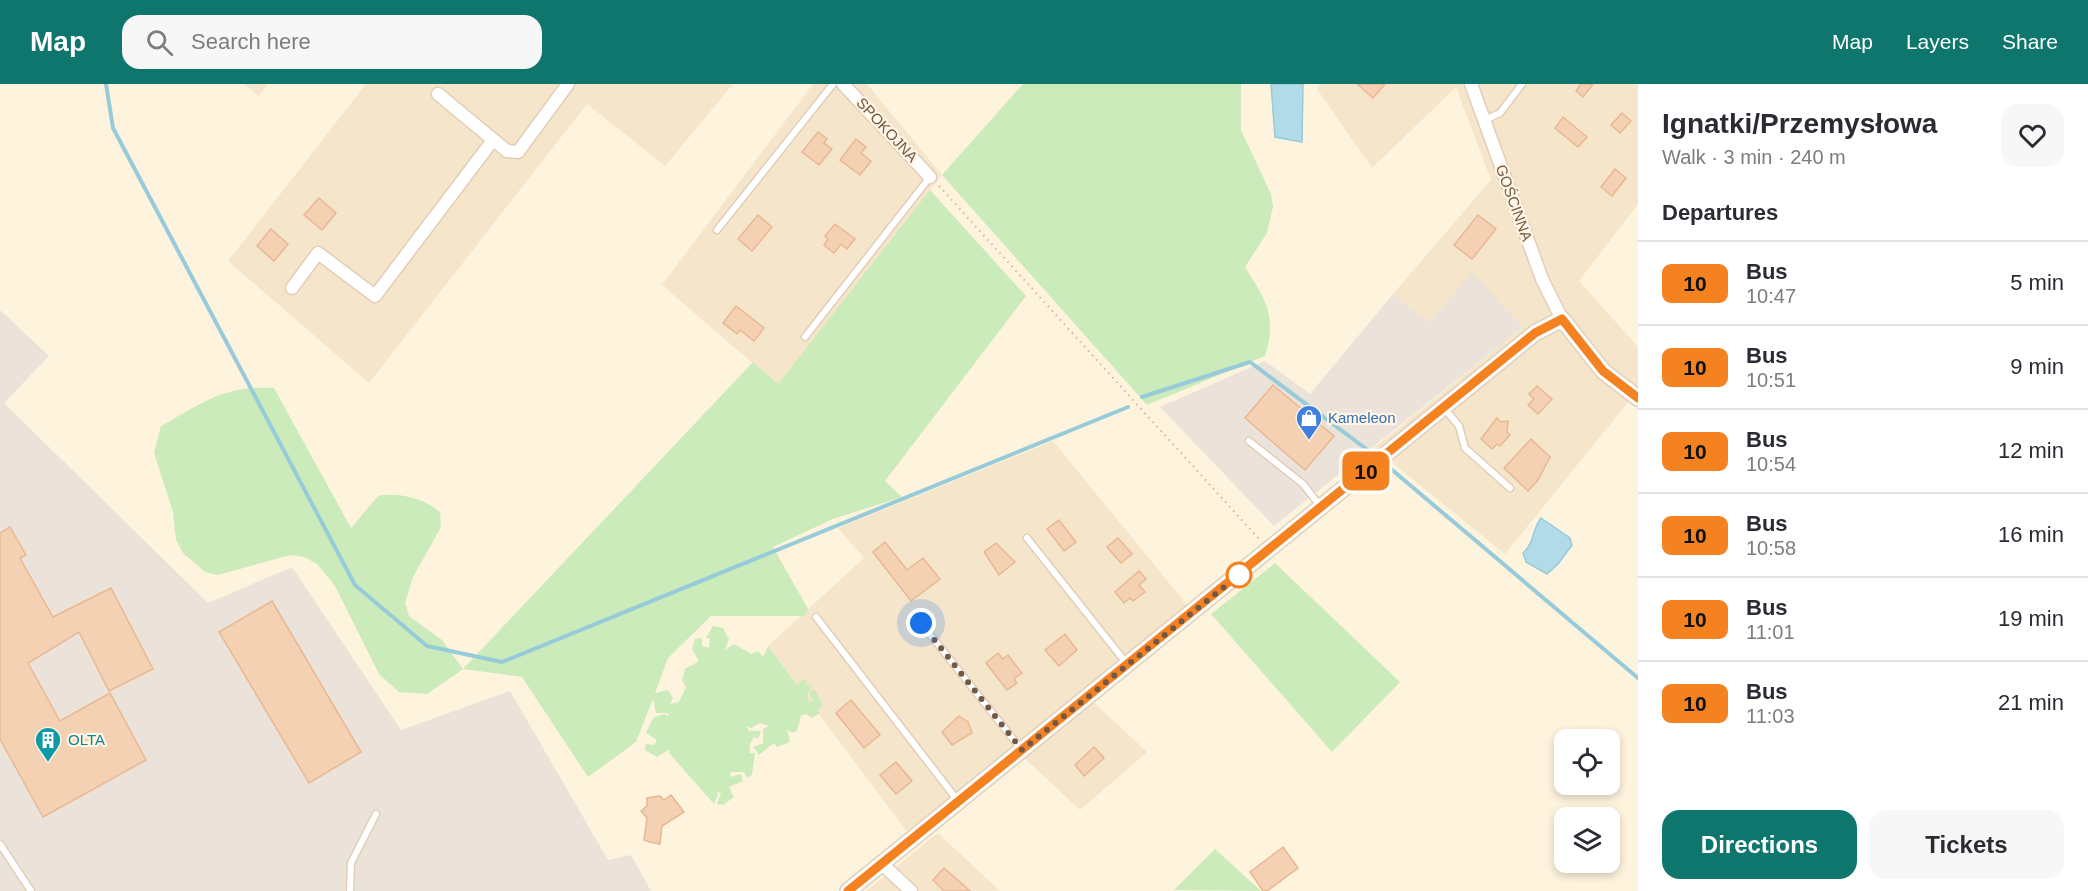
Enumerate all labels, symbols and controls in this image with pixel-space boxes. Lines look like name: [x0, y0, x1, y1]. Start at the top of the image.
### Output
search box: [122, 15, 542, 69]
text: Map: [30, 26, 86, 57]
icon: search: [143, 26, 176, 59]
text: Search here: [191, 29, 311, 54]
text: Map: [1832, 30, 1873, 53]
text: Layers: [1906, 30, 1969, 53]
text: Share: [2002, 30, 2058, 53]
street label: SPOKOJNA: [853, 94, 921, 165]
button: heart: [2001, 104, 2064, 167]
text: Ignatki/Przemysłowa: [1662, 108, 1937, 139]
text: Walk · 3 min · 240 m: [1662, 146, 1846, 168]
street label: GOŚCINNA: [1493, 162, 1536, 243]
text: Departures: [1662, 200, 1778, 225]
text: Bus: [1746, 259, 1788, 284]
text: 5 min: [2010, 270, 2064, 295]
text: 10: [1683, 272, 1707, 295]
text: 10:47: [1746, 285, 1796, 307]
text: Bus: [1746, 343, 1788, 368]
text: 9 min: [2010, 354, 2064, 379]
text: 10: [1683, 356, 1707, 379]
text: 10:51: [1746, 369, 1796, 391]
shop icon: Kameleon: [1294, 403, 1324, 441]
place label: Kameleon: [1328, 409, 1396, 426]
text: Bus: [1746, 427, 1788, 452]
text: 12 min: [1998, 438, 2064, 463]
text: 10: [1683, 440, 1707, 463]
line badge: 10: [1339, 452, 1393, 490]
text: 10:54: [1746, 453, 1796, 475]
text: 10: [1354, 460, 1378, 483]
text: Bus: [1746, 511, 1788, 536]
text: 16 min: [1998, 522, 2064, 547]
text: 10: [1683, 524, 1707, 547]
text: 10:58: [1746, 537, 1796, 559]
unlabelled marker: [1226, 562, 1252, 588]
text: Bus: [1746, 595, 1788, 620]
text: 19 min: [1998, 606, 2064, 631]
your location: [906, 608, 936, 638]
text: 10: [1683, 608, 1707, 631]
text: 11:01: [1746, 621, 1795, 643]
text: Bus: [1746, 679, 1788, 704]
text: 21 min: [1998, 690, 2064, 715]
text: 10: [1683, 692, 1707, 715]
text: 11:03: [1746, 705, 1795, 727]
building icon: OLTA: [33, 725, 63, 763]
map controls: [1554, 729, 1620, 873]
button: locate: [1554, 729, 1620, 795]
place label: OLTA: [68, 731, 105, 748]
button: layers: [1554, 807, 1620, 873]
button: Directions: [1662, 810, 1857, 879]
button: Tickets: [1869, 810, 2064, 879]

